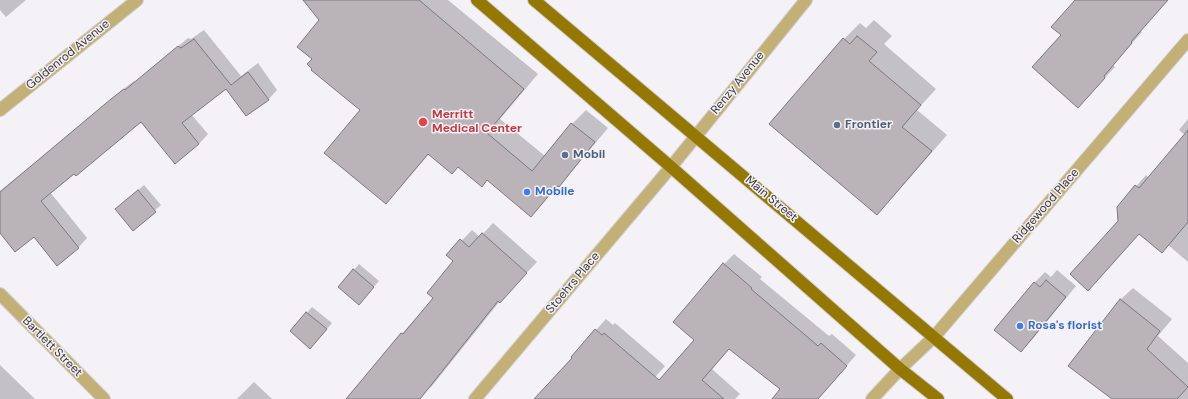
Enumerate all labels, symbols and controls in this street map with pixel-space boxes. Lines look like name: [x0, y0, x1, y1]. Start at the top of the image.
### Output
street label: Goldenrod Avenue: [23, 17, 113, 93]
street label: Renzy Avenue: [708, 49, 768, 117]
place label: Merritt Medical Center: [432, 108, 522, 136]
marker: Merritt Medical Center: [417, 116, 429, 128]
place label: Frontier: [845, 118, 892, 132]
marker: Frontier: [832, 120, 842, 130]
place label: Mobil: [573, 148, 605, 162]
marker: Mobil: [560, 150, 570, 160]
street label: Ridgewood Place: [1010, 166, 1082, 246]
street label: Main Street: [742, 173, 800, 225]
place label: Mobile: [535, 185, 575, 199]
marker: Mobile: [522, 187, 532, 197]
street label: Stoehrs Place: [543, 249, 603, 317]
street label: Bartlett Street: [19, 314, 85, 380]
place label: Rosa's florist: [1028, 319, 1102, 333]
marker: Rosa's florist: [1015, 321, 1025, 331]

